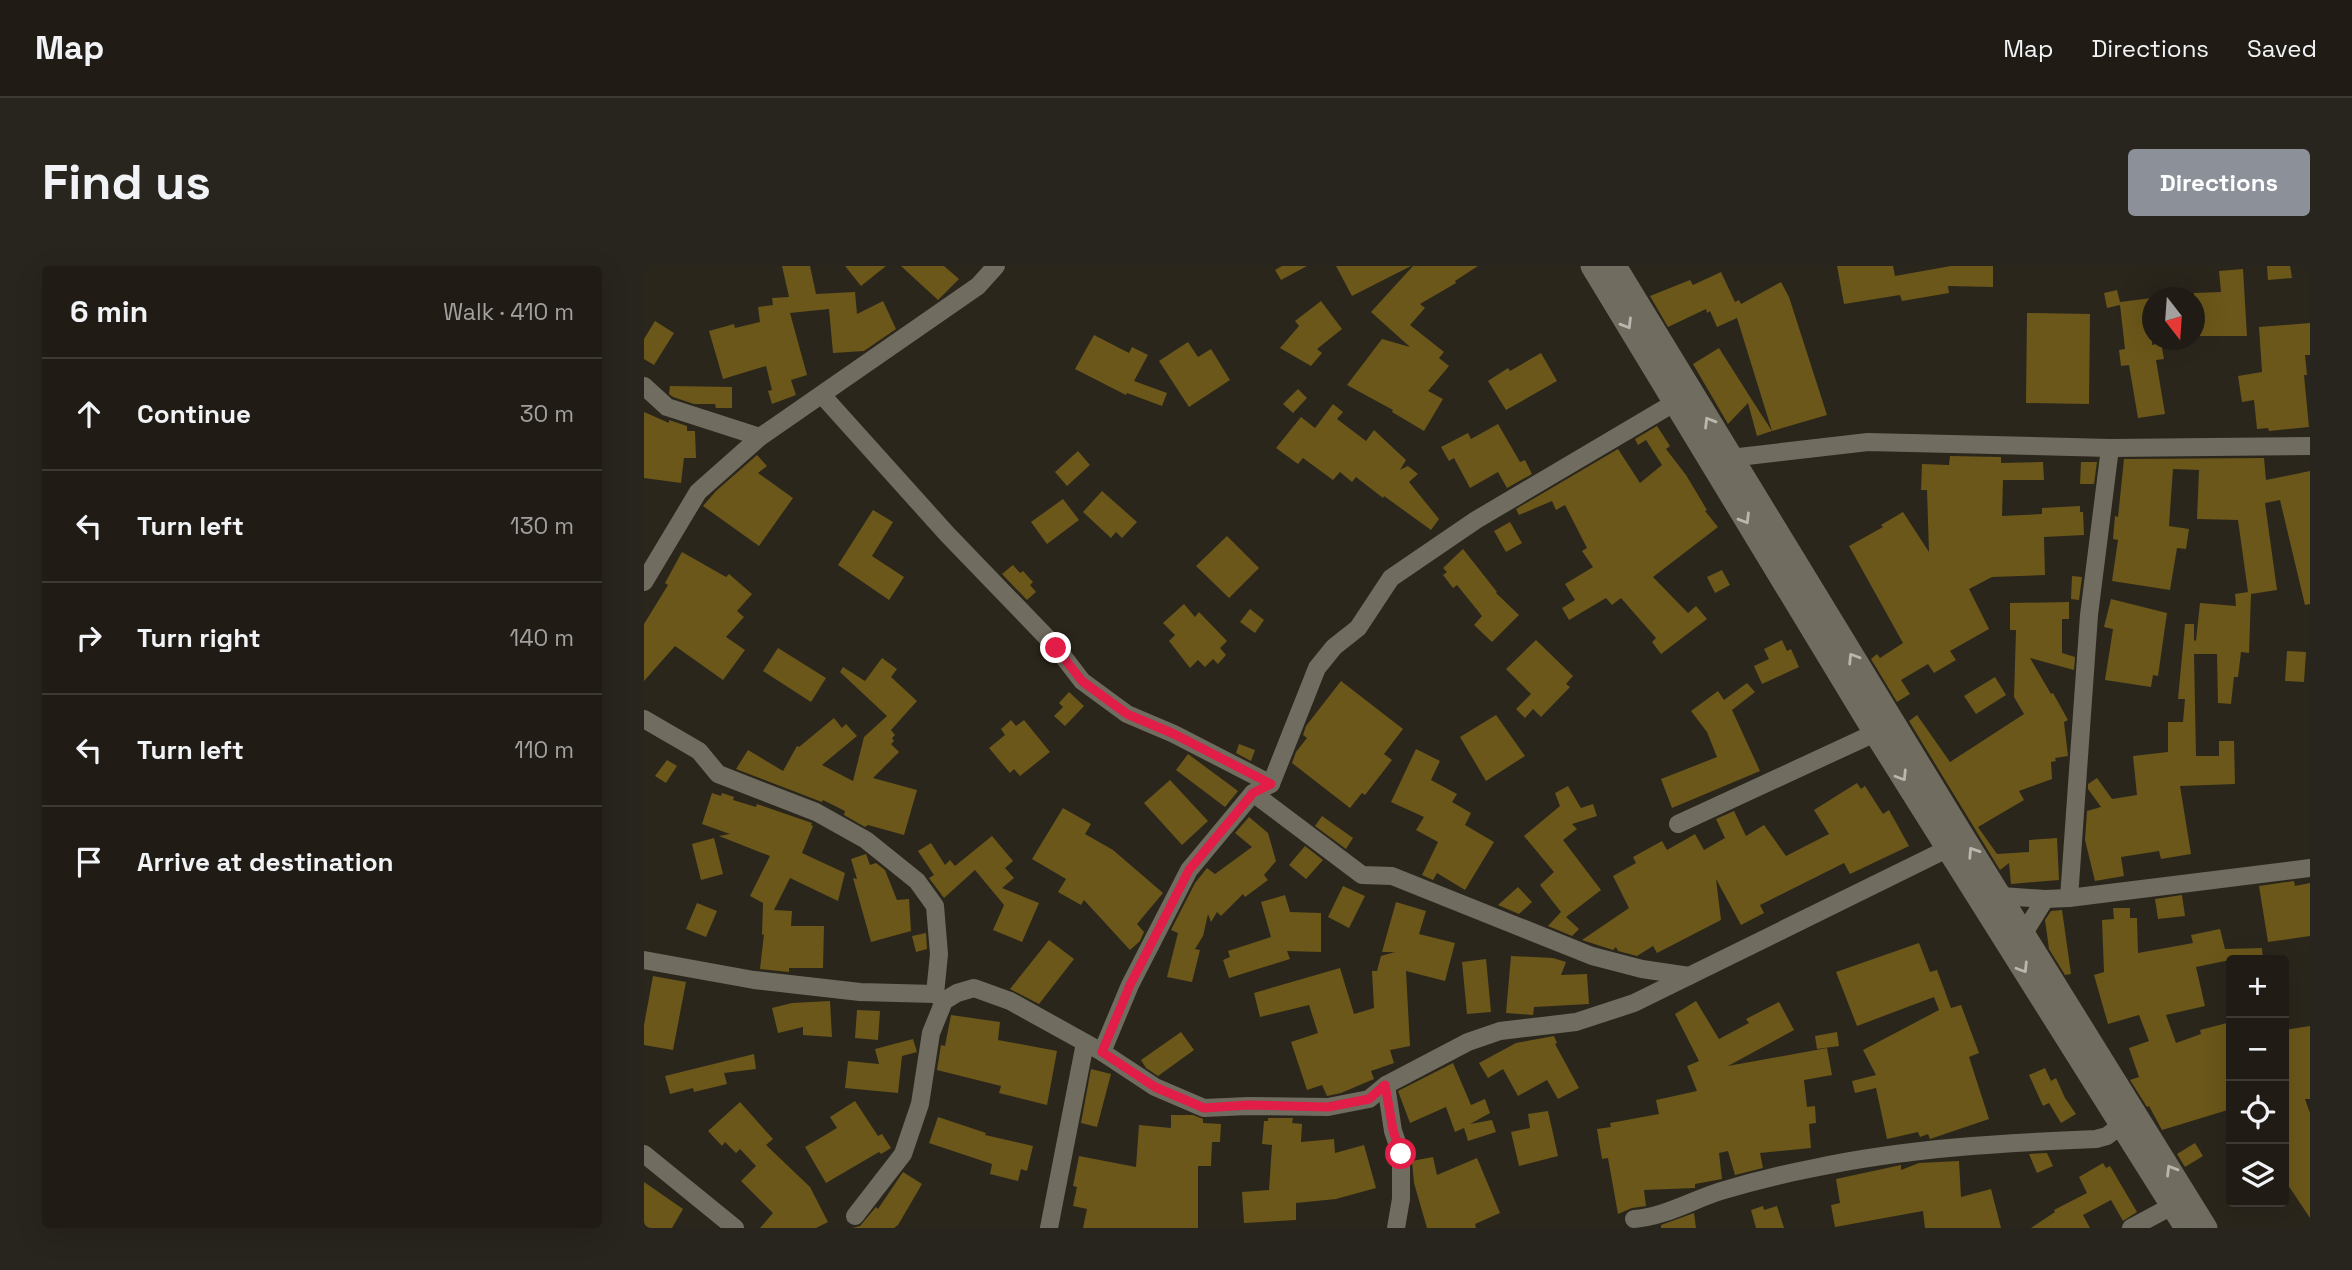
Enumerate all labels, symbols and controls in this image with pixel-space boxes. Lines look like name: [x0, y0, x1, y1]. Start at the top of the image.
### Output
text: Map: [35, 27, 104, 69]
text: Map: [2003, 33, 2053, 64]
text: Directions: [2091, 33, 2209, 64]
text: Saved: [2247, 33, 2317, 64]
button: Directions: [2128, 149, 2310, 216]
text: Find us: [42, 151, 211, 213]
north arrow: [2142, 287, 2205, 350]
text: 6 min: [70, 292, 148, 331]
text: Walk · 410 m: [443, 297, 574, 327]
one-way arrow: [1619, 317, 1632, 330]
icon: ahead: [70, 395, 108, 433]
text: Continue: [137, 397, 251, 431]
text: 30 m: [520, 399, 574, 429]
one-way arrow: [1705, 417, 1718, 430]
icon: left: [70, 507, 108, 545]
text: Turn left: [137, 509, 244, 543]
text: 130 m: [510, 511, 574, 541]
one-way arrow: [1736, 511, 1749, 524]
icon: right: [70, 619, 108, 657]
text: Turn right: [137, 621, 261, 655]
text: 140 m: [510, 623, 574, 653]
route end: [1040, 632, 1071, 663]
one-way arrow: [1849, 653, 1862, 666]
icon: left: [70, 731, 108, 769]
text: Turn left: [137, 733, 244, 767]
text: 110 m: [514, 735, 574, 765]
one-way arrow: [1893, 768, 1906, 781]
icon: arrive: [70, 843, 108, 881]
text: Arrive at destination: [137, 845, 394, 879]
one-way arrow: [1968, 847, 1981, 860]
map controls: [2226, 955, 2289, 1207]
button: +: [2226, 955, 2289, 1018]
one-way arrow: [2015, 961, 2028, 974]
button: −: [2226, 1018, 2289, 1081]
button: locate: [2226, 1081, 2289, 1144]
route start: [1385, 1138, 1416, 1169]
button: layers: [2226, 1144, 2289, 1207]
one-way arrow: [2166, 1164, 2179, 1177]

